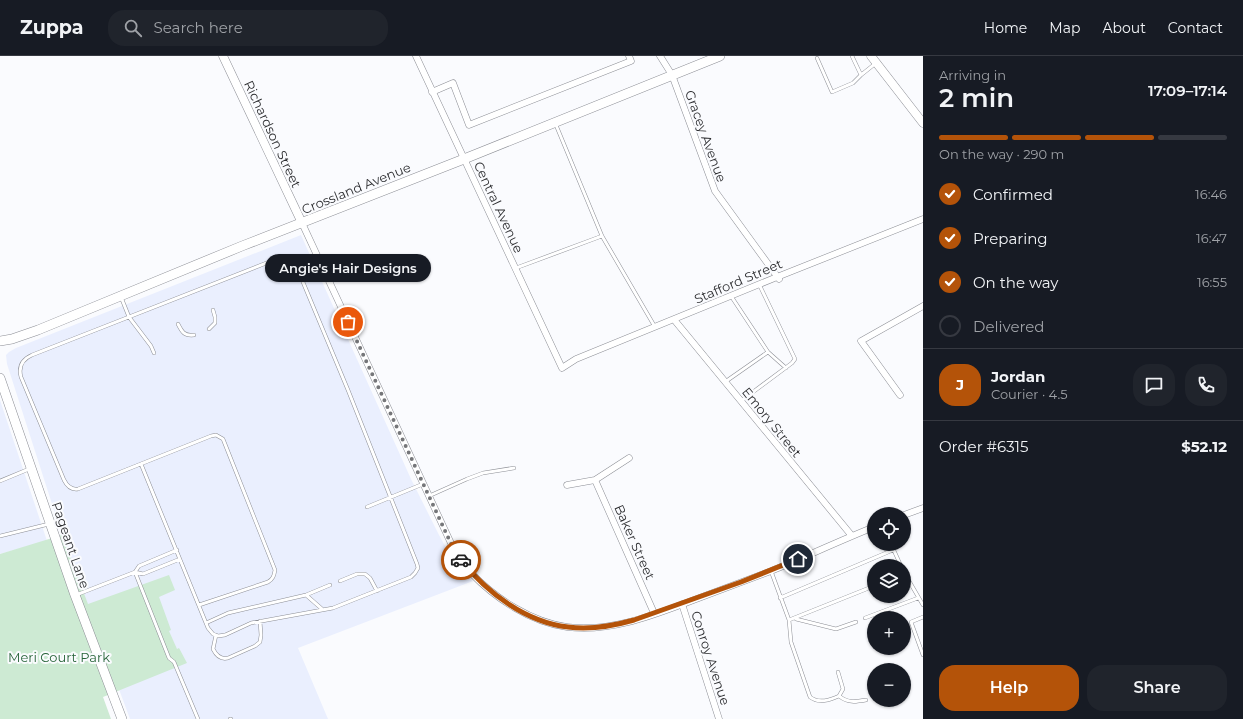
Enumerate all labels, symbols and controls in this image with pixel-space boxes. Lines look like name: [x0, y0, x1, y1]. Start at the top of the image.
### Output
search box: [108, 10, 388, 46]
text: Zuppa: [20, 16, 84, 39]
icon: search: [122, 17, 144, 39]
text: Search here: [154, 18, 243, 37]
text: Home: [984, 19, 1027, 37]
text: Map: [1049, 19, 1080, 37]
text: About: [1102, 19, 1146, 37]
text: Contact: [1168, 19, 1223, 37]
text: Arriving in: [939, 67, 1006, 83]
street label: Richardson Street: [241, 78, 305, 190]
text: 17:09–17:14: [1148, 81, 1227, 100]
text: 2 min: [939, 82, 1014, 114]
street label: Gracey Avenue: [682, 88, 730, 184]
text: On the way · 290 m: [939, 146, 1064, 162]
street label: Crossland Avenue: [299, 159, 413, 217]
street label: Central Avenue: [471, 159, 527, 255]
icon: check: [939, 183, 961, 205]
text: Confirmed: [973, 185, 1053, 204]
text: 16:46: [1195, 186, 1227, 202]
icon: check: [939, 227, 961, 249]
text: Preparing: [973, 229, 1048, 248]
text: 16:47: [1196, 230, 1227, 246]
callout: Angie's Hair Designs: [265, 254, 431, 282]
street label: Stafford Street: [692, 255, 784, 307]
text: Angie's Hair Designs: [279, 260, 417, 276]
icon: check: [939, 271, 961, 293]
text: On the way: [973, 273, 1058, 292]
text: 16:55: [1197, 274, 1227, 290]
pin: [331, 305, 365, 339]
icon: bag: [337, 311, 359, 333]
text: Delivered: [973, 317, 1045, 336]
button: chat: [1133, 364, 1175, 406]
button: phone: [1185, 364, 1227, 406]
text: Jordan: [991, 367, 1045, 386]
text: J: [956, 375, 964, 394]
street label: Emory Street: [739, 384, 805, 460]
text: Courier · 4.5: [991, 386, 1068, 402]
text: Order #6315: [939, 437, 1029, 456]
text: $52.12: [1181, 437, 1227, 456]
street label: Pageant Lane: [49, 500, 93, 591]
street label: Baker Street: [611, 502, 659, 582]
map controls: [867, 507, 911, 707]
button: locate: [867, 507, 911, 551]
courier: [441, 540, 481, 580]
pin: [781, 542, 815, 576]
icon: home: [787, 548, 809, 570]
icon: car: [450, 549, 472, 571]
button: layers: [867, 559, 911, 603]
street label: Conroy Avenue: [688, 609, 734, 707]
button: +: [867, 611, 911, 655]
park label: Meri Court Park: [8, 649, 110, 665]
button: −: [867, 663, 911, 707]
button: Help: [939, 665, 1079, 711]
button: Share: [1087, 665, 1227, 711]

